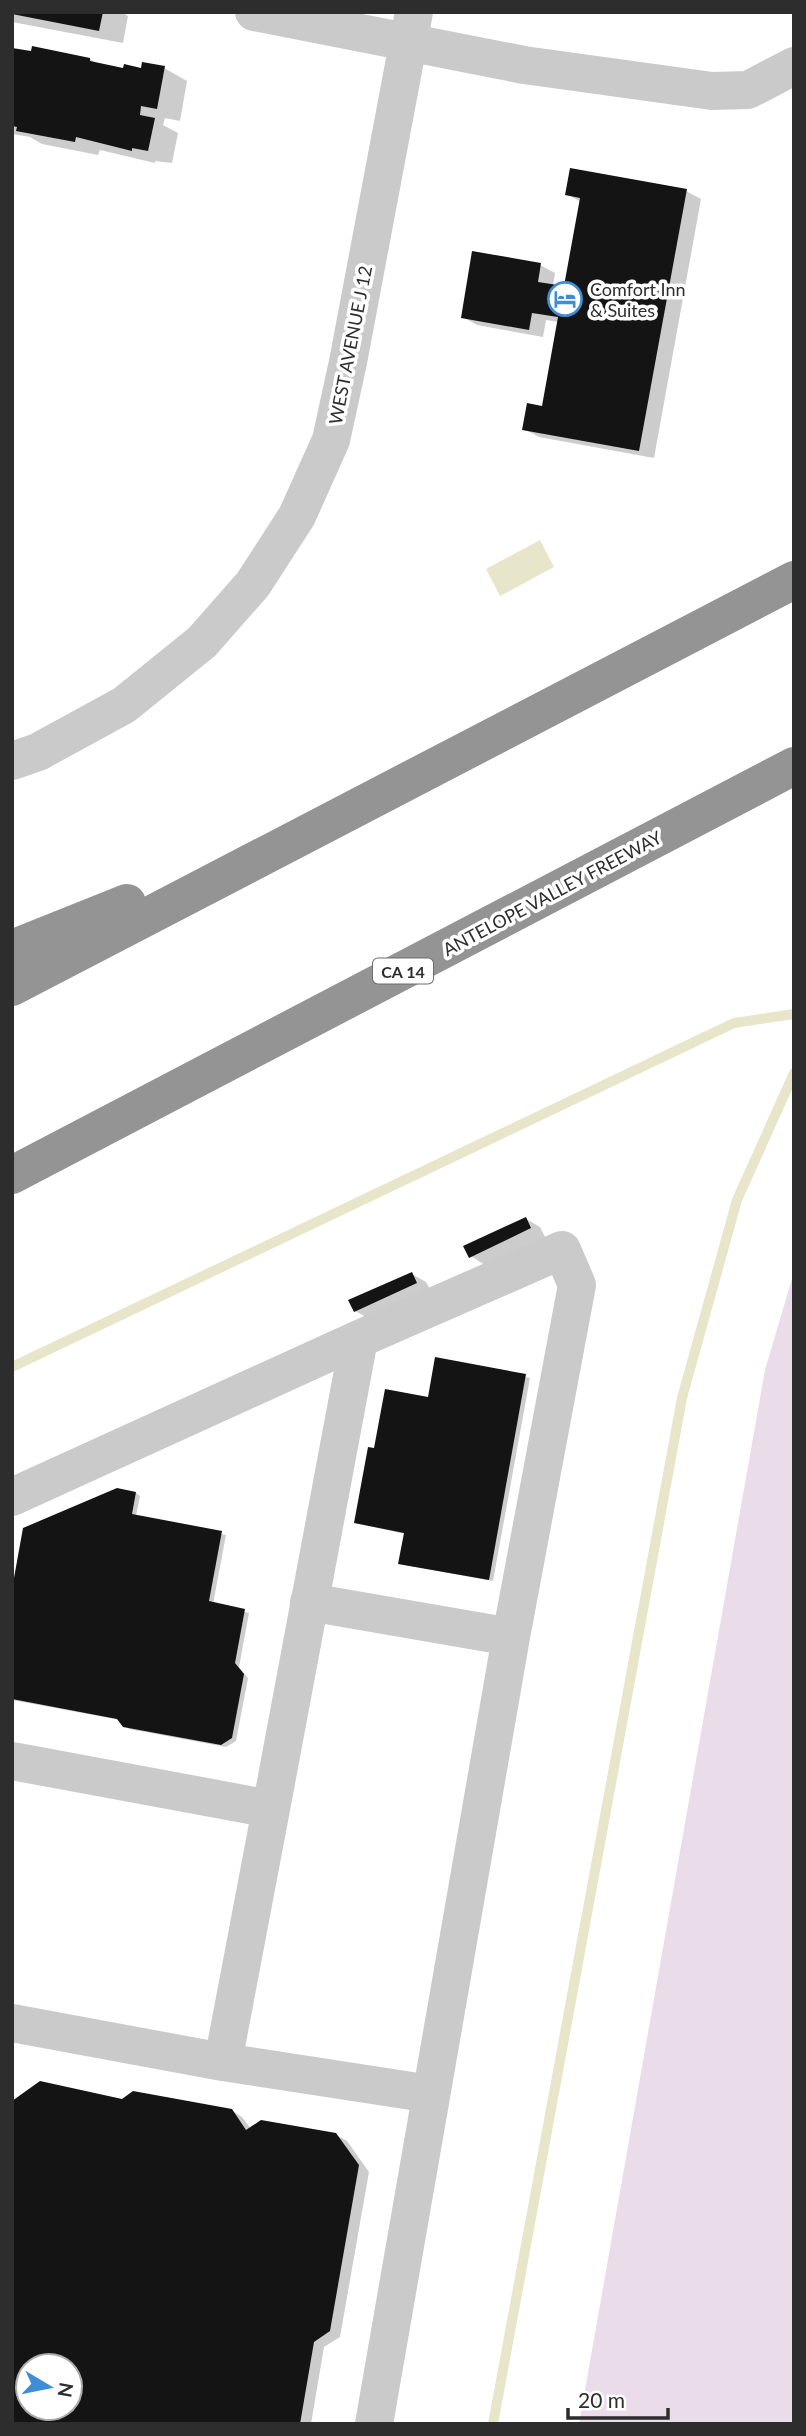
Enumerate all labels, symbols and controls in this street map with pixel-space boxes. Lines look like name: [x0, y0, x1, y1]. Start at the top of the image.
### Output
street label: WEST AVENUE J 12: [324, 264, 376, 426]
place label: Comfort Inn & Suites: [590, 278, 686, 321]
hotel icon: Comfort Inn & Suites: [546, 280, 584, 318]
street label: ANTELOPE VALLEY FREEWAY: [439, 825, 666, 960]
road number: CA 14: [373, 959, 433, 984]
north arrow: [14, 2352, 84, 2422]
scale bar: [568, 2376, 668, 2420]
text: N: [54, 2381, 79, 2399]
text: 20 m: [578, 2387, 625, 2412]

